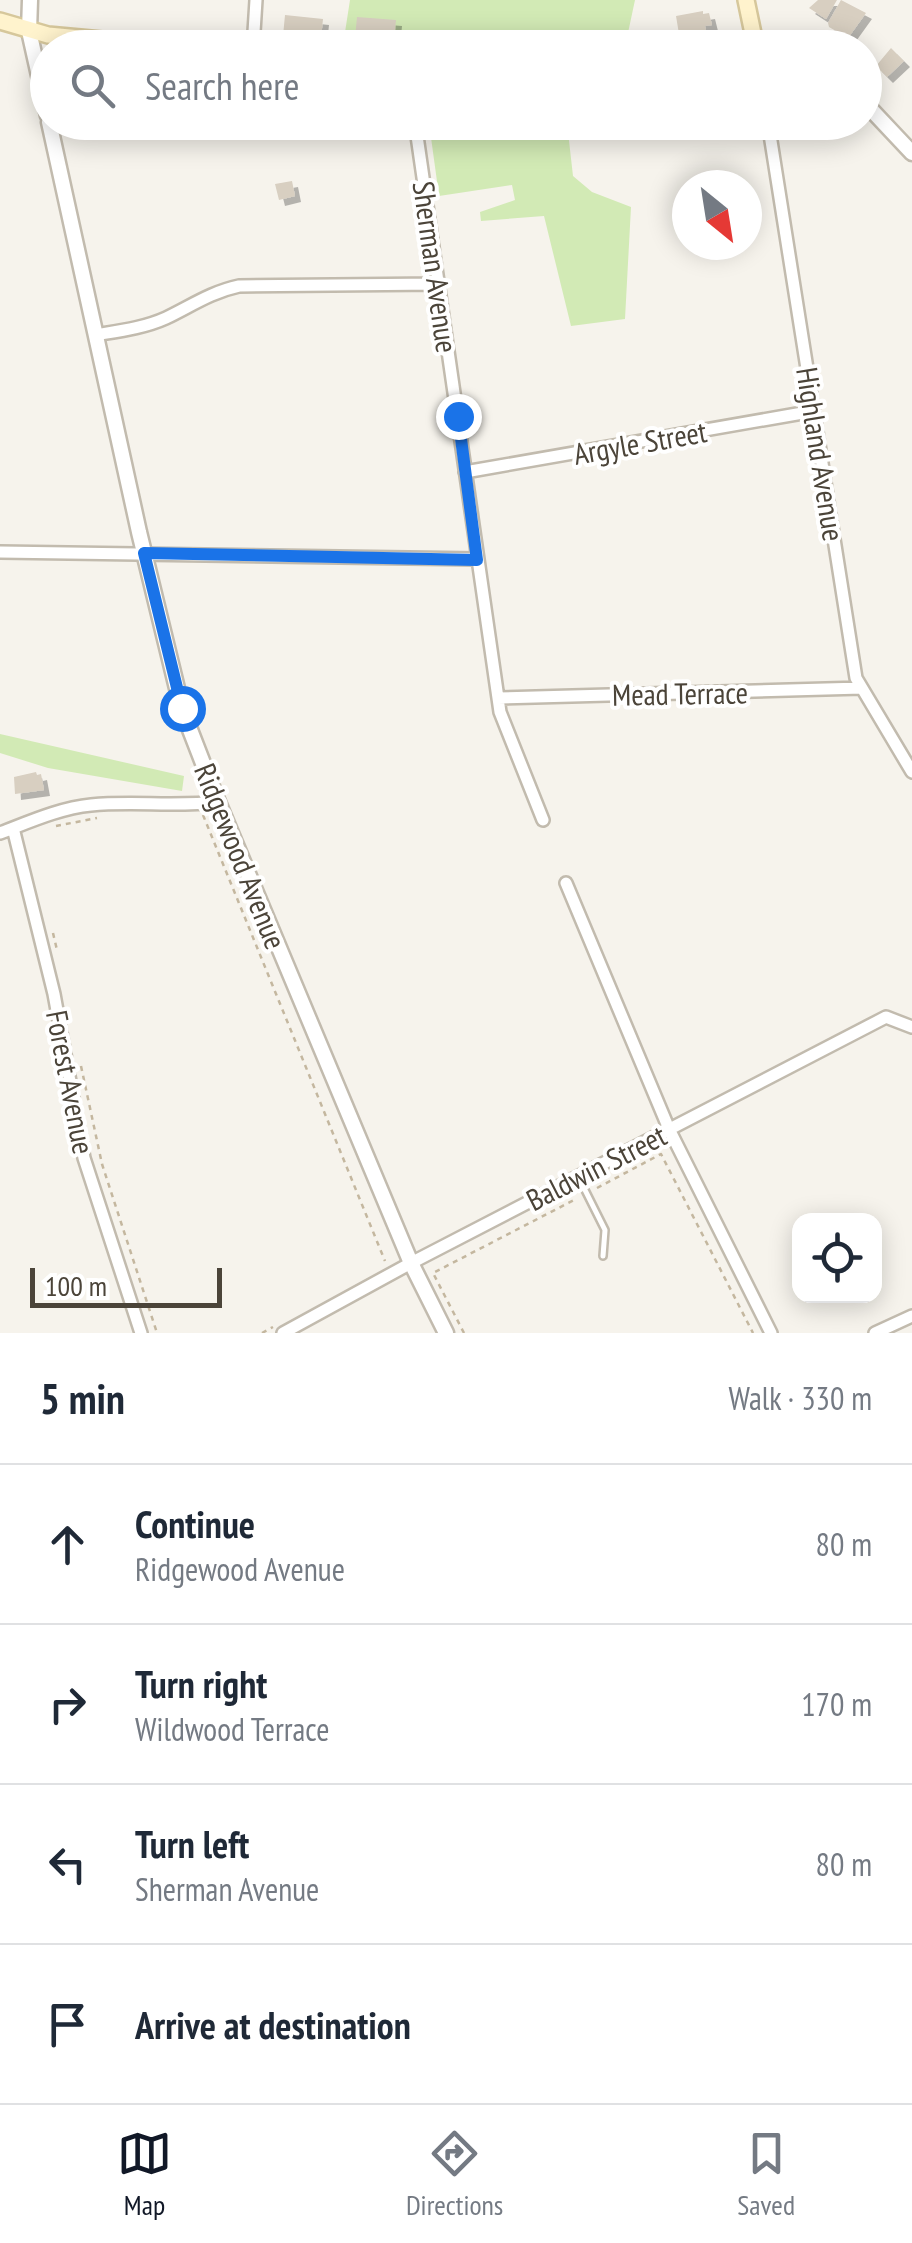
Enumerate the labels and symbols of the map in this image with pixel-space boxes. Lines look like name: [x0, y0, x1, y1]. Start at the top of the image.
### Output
north arrow: [672, 170, 762, 260]
street label: Sherman Avenue: [405, 179, 467, 355]
street label: Highland Avenue: [788, 364, 854, 544]
route end: [436, 394, 482, 440]
street label: Argyle Street: [570, 411, 710, 473]
street label: Mead Terrace: [612, 672, 748, 714]
route start: [160, 686, 206, 732]
street label: Ridgewood Avenue: [186, 757, 296, 955]
street label: Forest Avenue: [38, 1007, 104, 1157]
street label: Baldwin Street: [519, 1115, 673, 1219]
scale bar: [30, 1263, 222, 1308]

